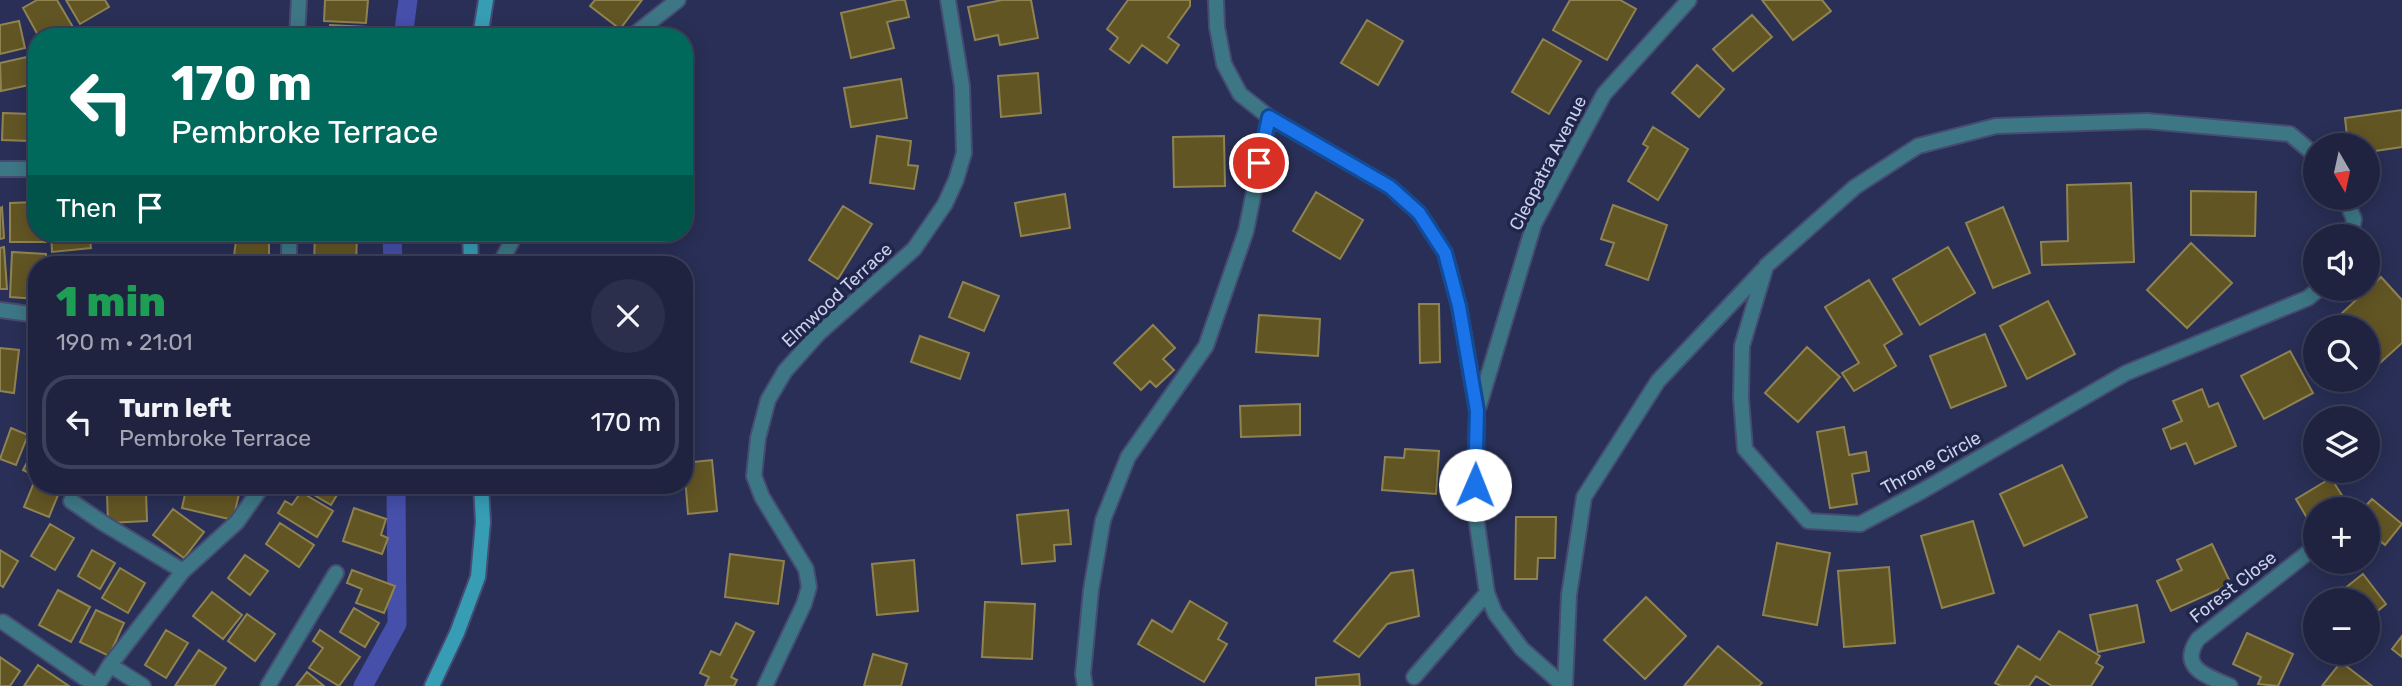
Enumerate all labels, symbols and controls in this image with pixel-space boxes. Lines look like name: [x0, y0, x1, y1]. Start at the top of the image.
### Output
text: 170 m: [171, 54, 312, 112]
icon: left: [56, 56, 147, 147]
street label: Cleopatra Avenue: [1505, 92, 1591, 234]
text: Pembroke Terrace: [171, 113, 438, 151]
pin: [1229, 133, 1289, 193]
north arrow: [2303, 133, 2380, 210]
map controls: [2303, 133, 2380, 665]
icon: arrive: [1240, 144, 1278, 182]
icon: arrive: [131, 189, 169, 227]
text: Then: [56, 193, 117, 224]
button: sound: [2303, 224, 2380, 301]
street label: Elmwood Terrace: [777, 238, 897, 352]
text: 1 min: [56, 277, 166, 327]
button: close: [591, 279, 665, 353]
button: search: [2303, 315, 2380, 392]
text: 190 m · 21:01: [56, 328, 193, 356]
text: Turn left: [119, 393, 231, 424]
icon: left: [60, 403, 98, 441]
button: layers: [2303, 406, 2380, 483]
text: 170 m: [591, 407, 661, 438]
text: Pembroke Terrace: [119, 424, 311, 452]
street label: Throne Circle: [1877, 427, 1985, 499]
position arrow: [1438, 448, 1512, 522]
button: +: [2303, 497, 2380, 574]
street label: Forest Close: [2185, 546, 2281, 628]
button: −: [2303, 588, 2380, 665]

